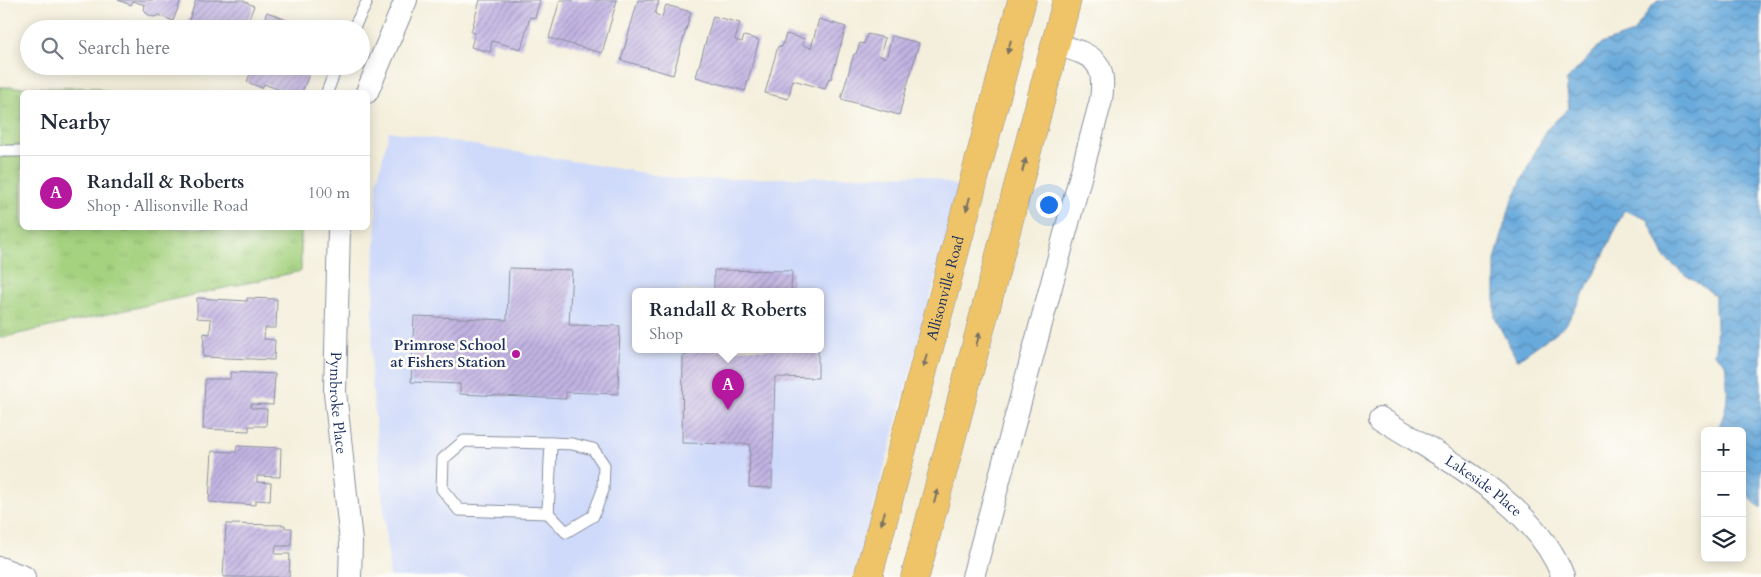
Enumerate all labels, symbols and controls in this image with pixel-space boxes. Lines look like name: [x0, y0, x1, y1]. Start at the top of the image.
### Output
search box: [20, 20, 370, 75]
icon: search: [38, 34, 66, 62]
text: Search here: [78, 35, 170, 61]
one-way arrow: [1005, 40, 1013, 55]
text: Nearby: [40, 108, 111, 137]
one-way arrow: [1020, 157, 1028, 173]
text: Randall & Roberts: [87, 169, 244, 195]
text: A: [50, 182, 62, 204]
text: 100 m: [308, 182, 350, 204]
your location: [1036, 192, 1062, 218]
text: Shop · Allisonville Road: [87, 195, 248, 217]
one-way arrow: [963, 197, 971, 212]
street label: Allisonville Road: [922, 234, 969, 343]
popup: [632, 288, 824, 353]
text: Randall & Roberts: [649, 297, 807, 323]
text: Shop: [649, 323, 683, 345]
one-way arrow: [974, 331, 982, 347]
place label: Primrose School at Fishers Station: [390, 335, 507, 372]
marker: Primrose School at Fishers Station: [510, 348, 522, 360]
street label: Pymbroke Place: [325, 351, 352, 455]
one-way arrow: [921, 354, 929, 369]
pin: A: [712, 369, 744, 410]
map controls: [1701, 427, 1746, 562]
button: +: [1701, 427, 1746, 472]
street label: Lakeside Place: [1441, 450, 1527, 521]
button: −: [1701, 472, 1746, 517]
one-way arrow: [932, 489, 940, 504]
one-way arrow: [879, 510, 887, 526]
button: layers: [1701, 517, 1746, 562]

